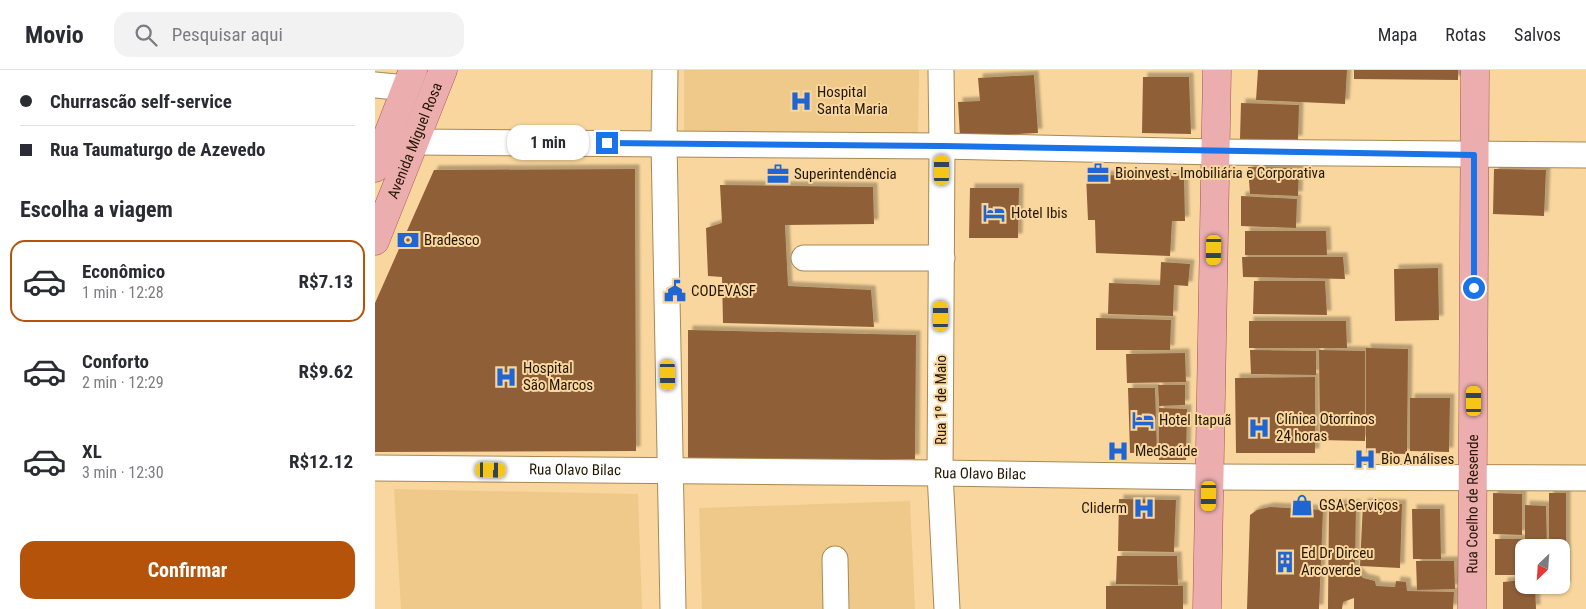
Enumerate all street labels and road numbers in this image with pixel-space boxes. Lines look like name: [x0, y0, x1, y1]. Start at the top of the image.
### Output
street label: Avenida Miguel Rosa: [384, 80, 446, 201]
street label: Rua 1º de Maio: [932, 355, 950, 445]
street label: Rua Coelho de Resende: [1463, 434, 1482, 574]
street label: Rua Olavo Bilac: [529, 460, 621, 479]
street label: Rua Olavo Bilac: [934, 464, 1026, 483]

